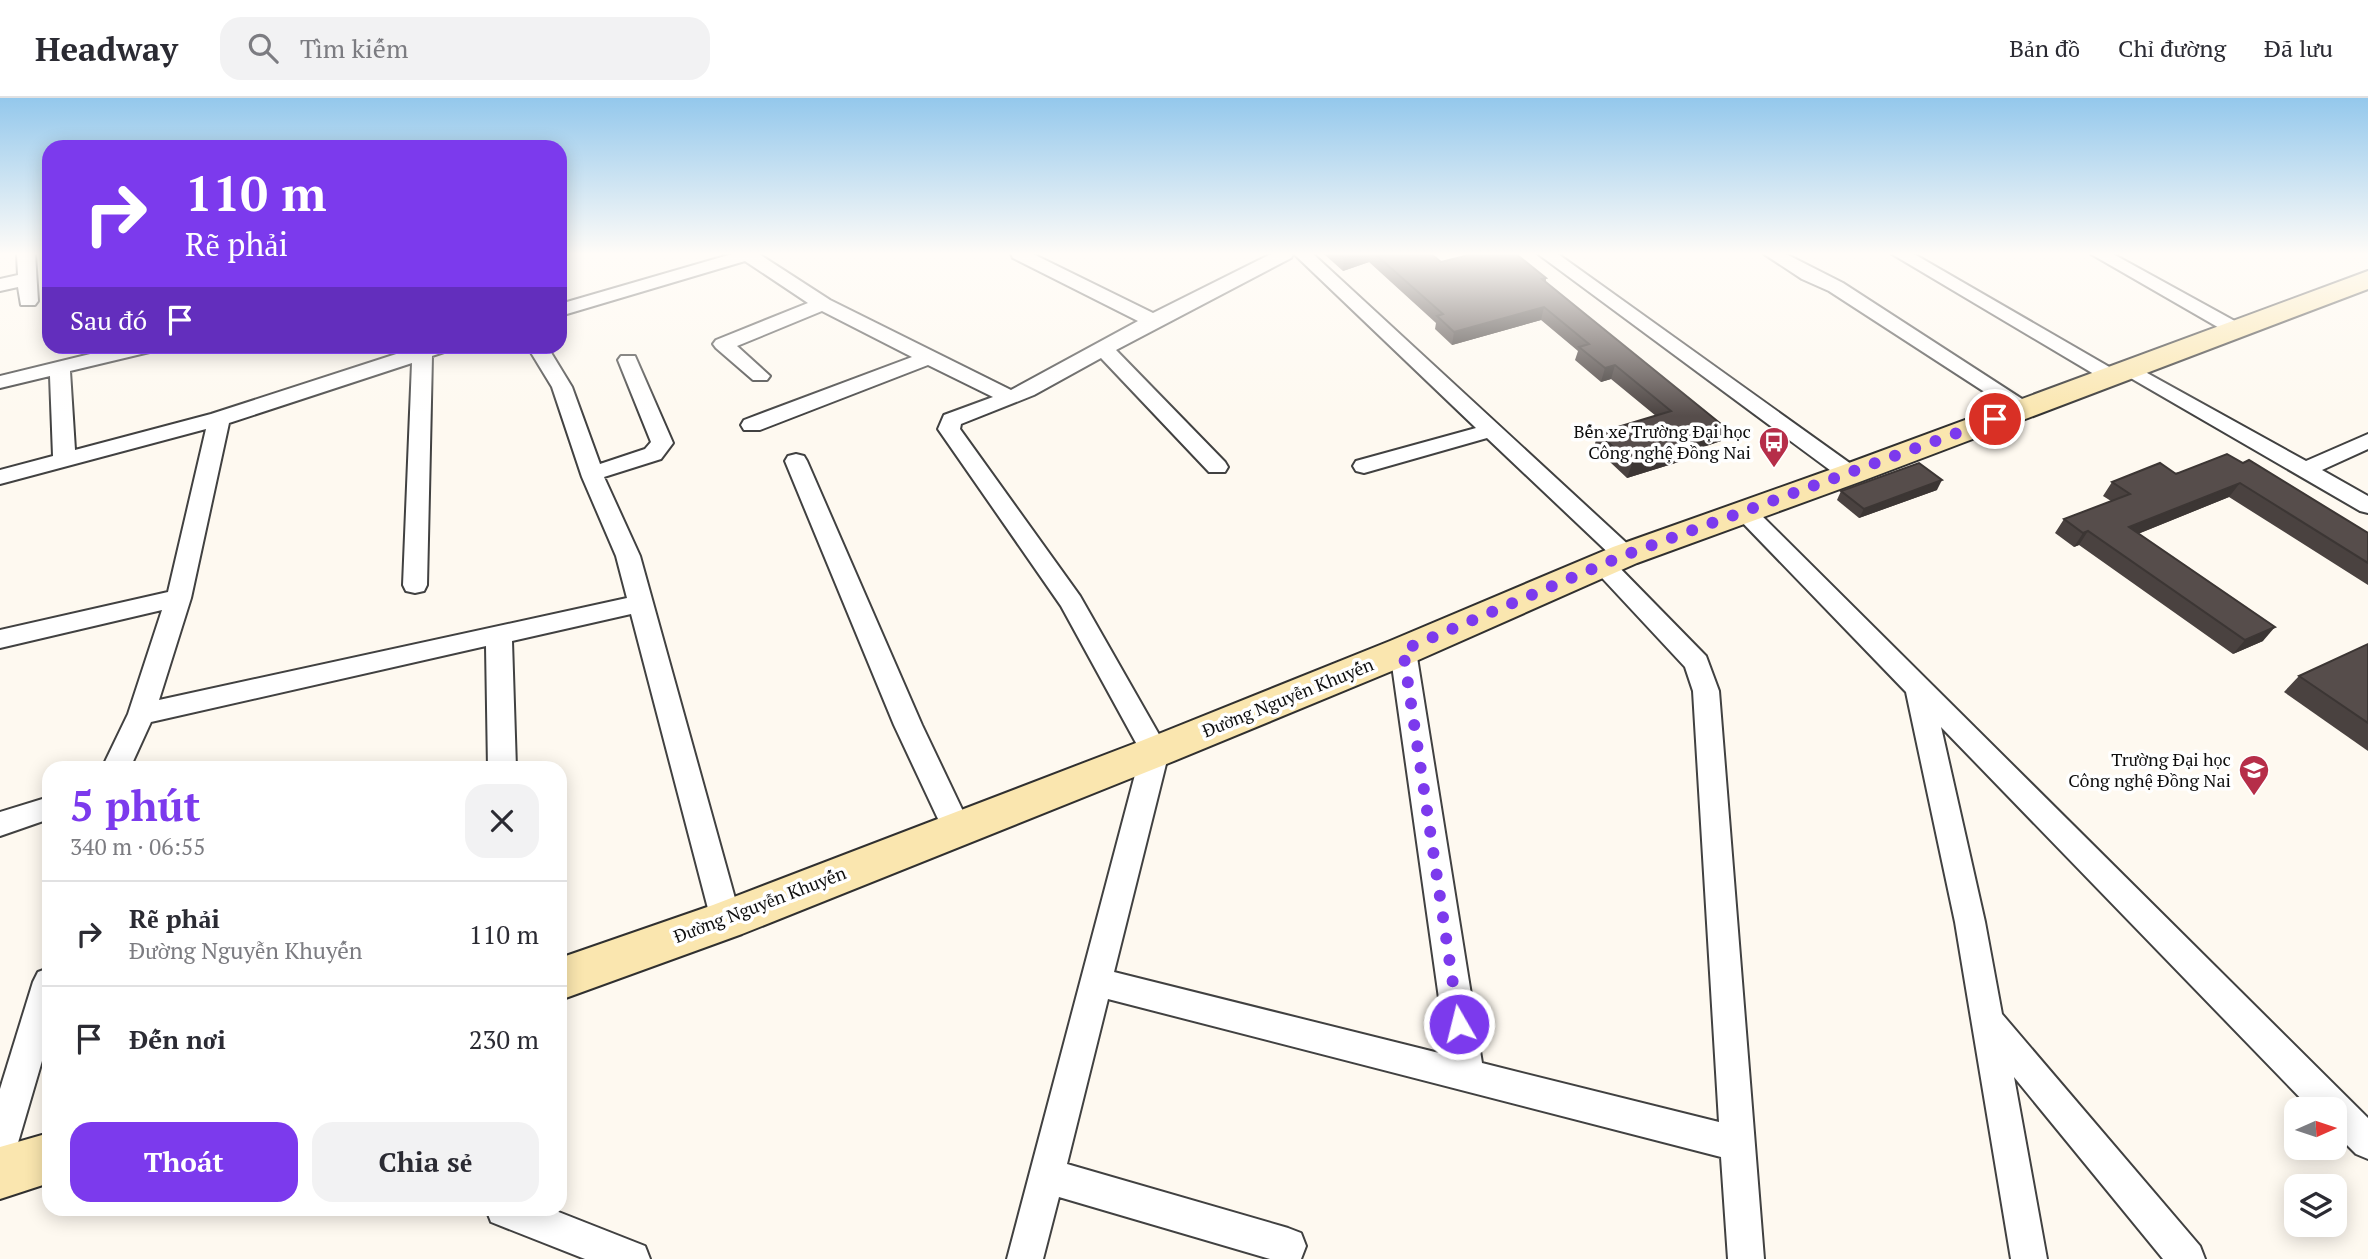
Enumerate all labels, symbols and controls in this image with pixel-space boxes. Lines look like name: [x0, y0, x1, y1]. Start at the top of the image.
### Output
search box: [220, 17, 710, 80]
text: Headway: [35, 27, 178, 70]
icon: search: [244, 29, 282, 67]
text: Tìm kiếm: [300, 31, 408, 65]
text: Bản đồ: [2009, 32, 2080, 64]
text: Chỉ đường: [2118, 32, 2226, 64]
text: Đã lưu: [2264, 32, 2333, 64]
text: 110 m: [185, 160, 327, 225]
icon: right: [70, 168, 161, 259]
text: Rẽ phải: [185, 223, 288, 265]
icon: arrive: [161, 301, 199, 339]
text: Sau đó: [70, 303, 147, 337]
pin: [1965, 389, 2025, 449]
icon: arrive: [1976, 400, 2014, 438]
place label: Bến xe Trường Đại học Công nghệ Đồng Nai: [1573, 419, 1751, 464]
bus stop icon: Bến xe Trường Đại học Công nghệ Đồng Nai: [1757, 425, 1791, 469]
street label: Đường Nguyễn Khuyến: [1198, 652, 1377, 742]
place label: Trường Đại học Công nghệ Đồng Nai: [2068, 747, 2231, 792]
school or university icon: Trường Đại học Công nghệ Đồng Nai: [2237, 753, 2271, 797]
text: 5 phút: [70, 777, 200, 833]
button: close: [465, 784, 539, 858]
text: 340 m · 06:55: [70, 831, 205, 862]
street label: Đường Nguyễn Khuyến: [670, 860, 850, 948]
text: Rẽ phải: [129, 901, 220, 935]
icon: right: [70, 915, 108, 953]
text: 110 m: [469, 917, 539, 951]
text: Đường Nguyễn Khuyến: [129, 935, 363, 966]
position arrow: [1422, 987, 1496, 1061]
icon: arrive: [70, 1020, 108, 1058]
text: Đến nơi: [129, 1022, 226, 1056]
text: 230 m: [469, 1022, 539, 1056]
north arrow: [2284, 1097, 2347, 1160]
map controls: [2284, 1097, 2347, 1237]
button: Thoát: [70, 1122, 298, 1202]
button: Chia sẻ: [312, 1122, 539, 1202]
button: layers: [2284, 1174, 2347, 1237]

